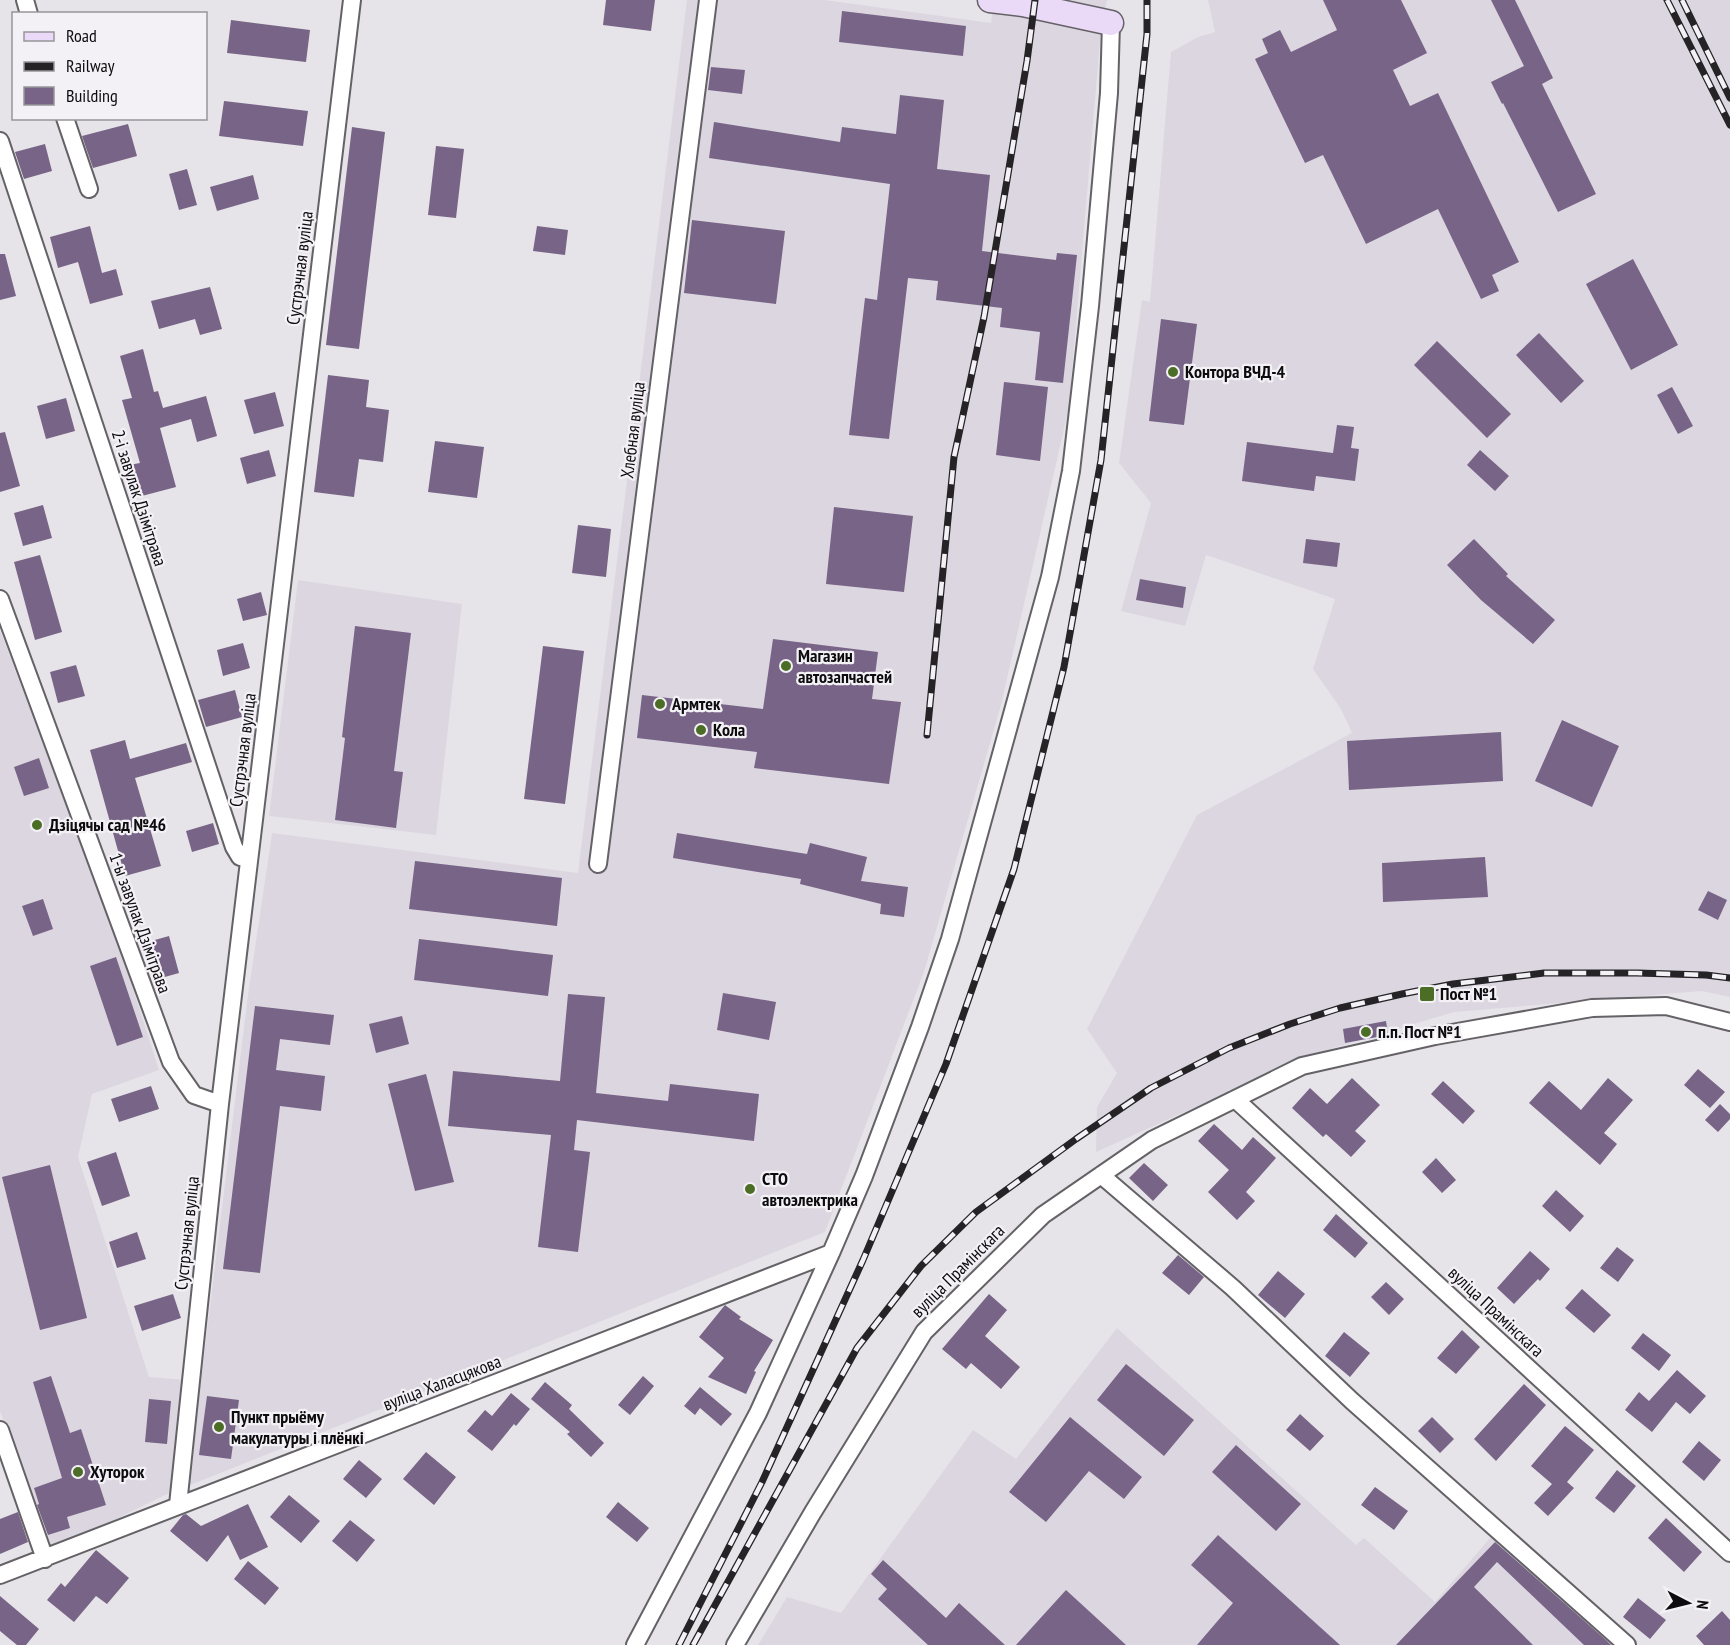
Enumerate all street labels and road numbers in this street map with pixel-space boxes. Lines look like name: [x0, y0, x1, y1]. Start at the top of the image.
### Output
street label: Сустрэчная вуліца: [281, 210, 318, 326]
street label: Хлебная вуліца: [615, 380, 650, 480]
street label: 2-і завулак Дзімітрава: [107, 427, 172, 569]
street label: Сустрэчная вуліца: [224, 692, 261, 808]
street label: 1-ы завулак Дзімітрава: [104, 850, 177, 996]
street label: Сустрэчная вуліца: [169, 1175, 204, 1291]
street label: вуліца Прамінскага: [906, 1219, 1009, 1322]
street label: вуліца Прамінскага: [1444, 1261, 1549, 1362]
street label: вуліца Халасцякова: [379, 1349, 504, 1416]

